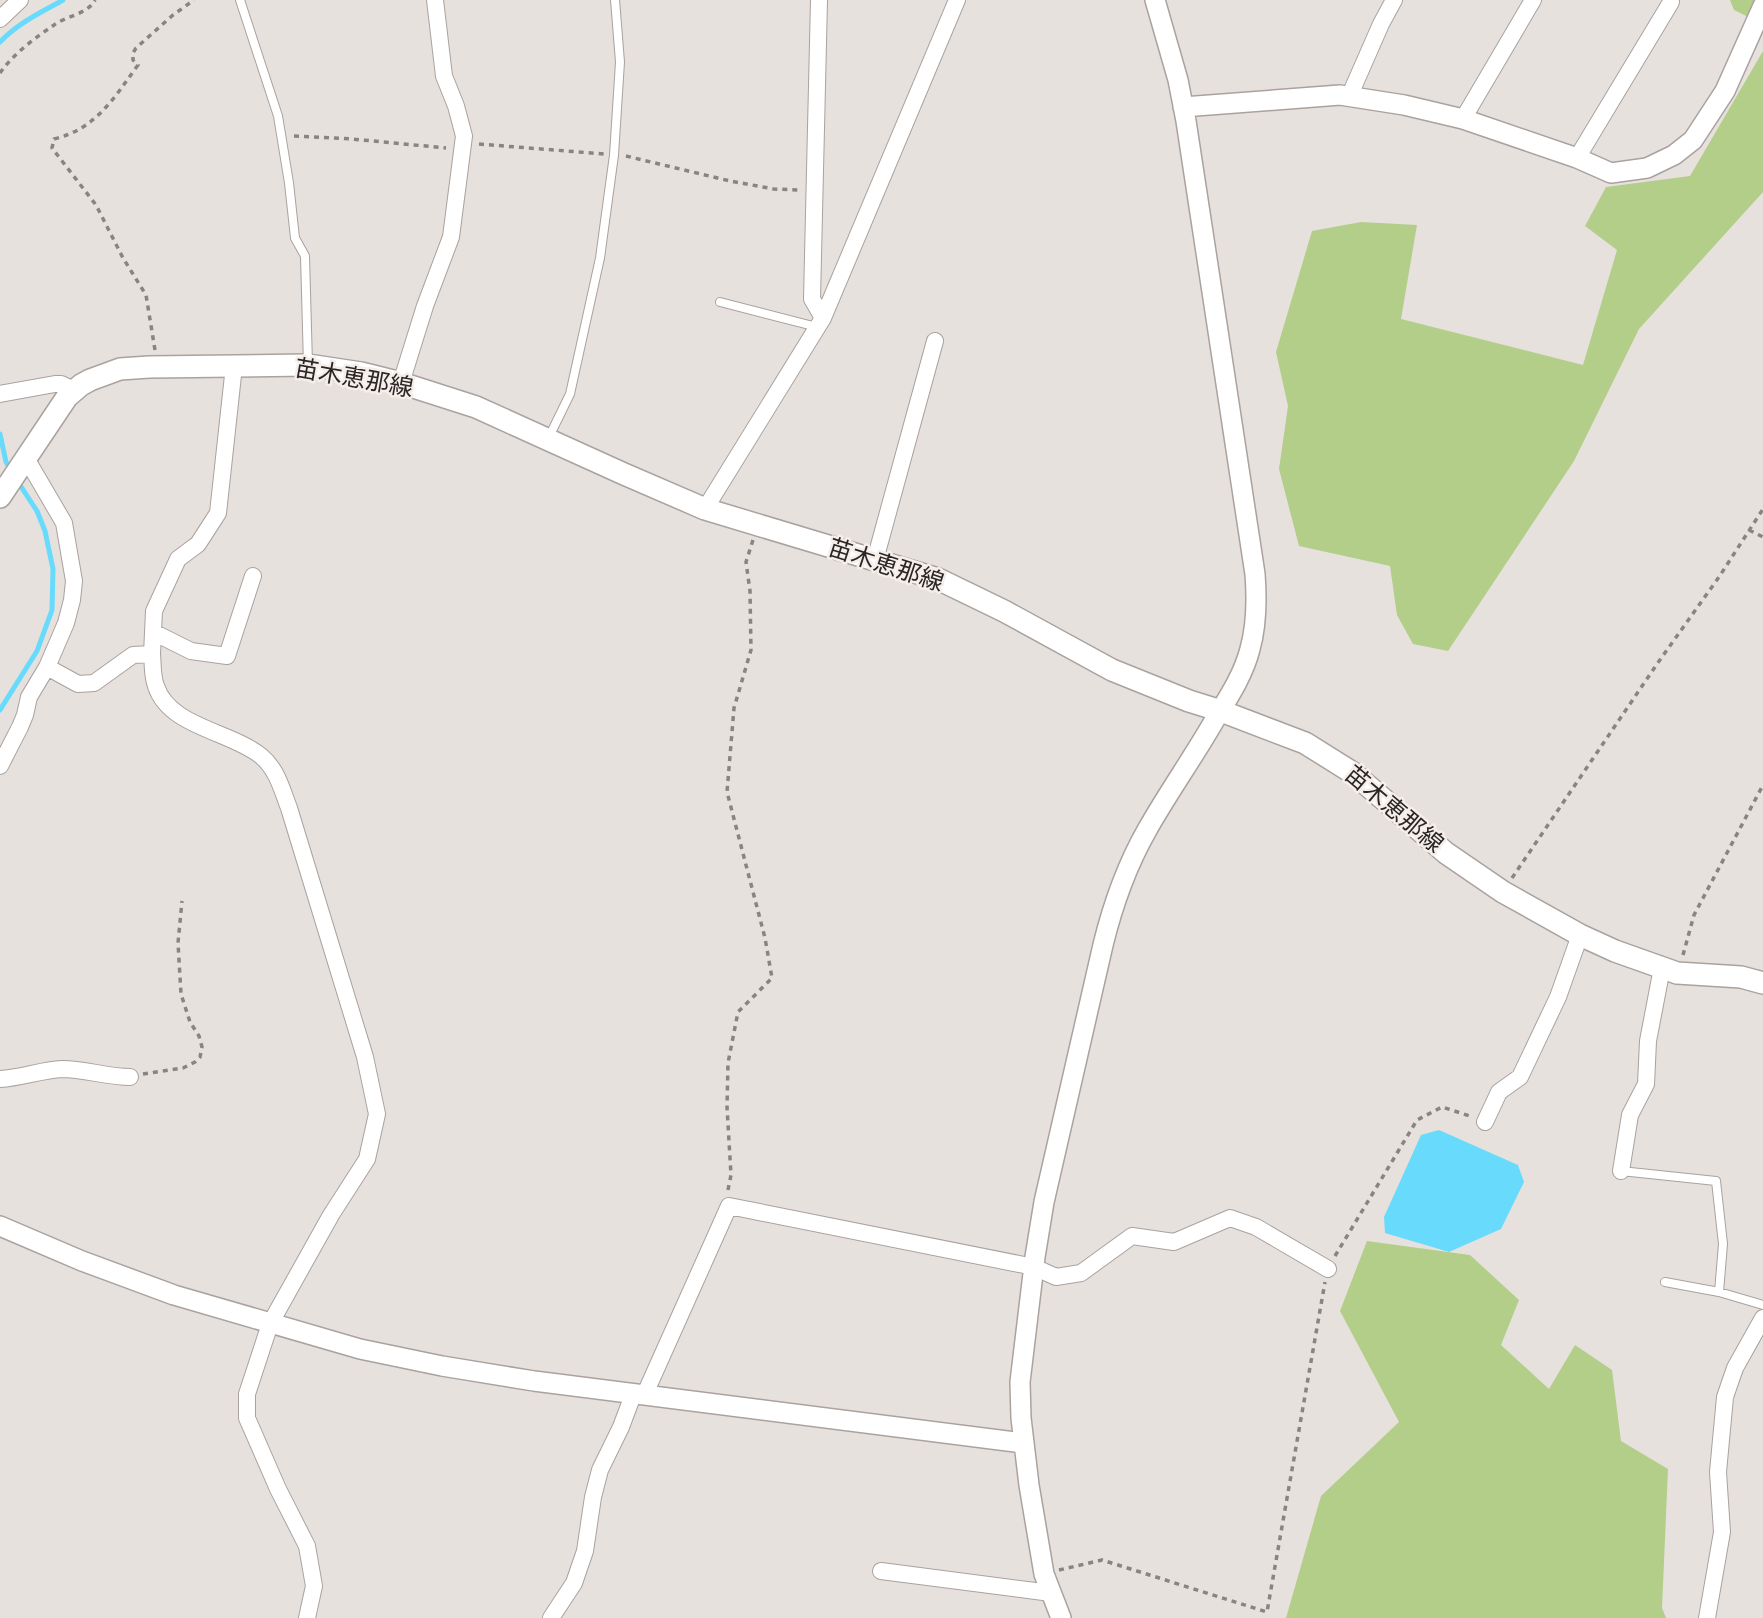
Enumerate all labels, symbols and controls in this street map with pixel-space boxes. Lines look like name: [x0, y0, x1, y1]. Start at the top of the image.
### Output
street label: 苗木恵那線: [292, 353, 416, 402]
street label: 苗木恵那線: [825, 532, 948, 597]
street label: 苗木恵那線: [1339, 759, 1450, 858]

